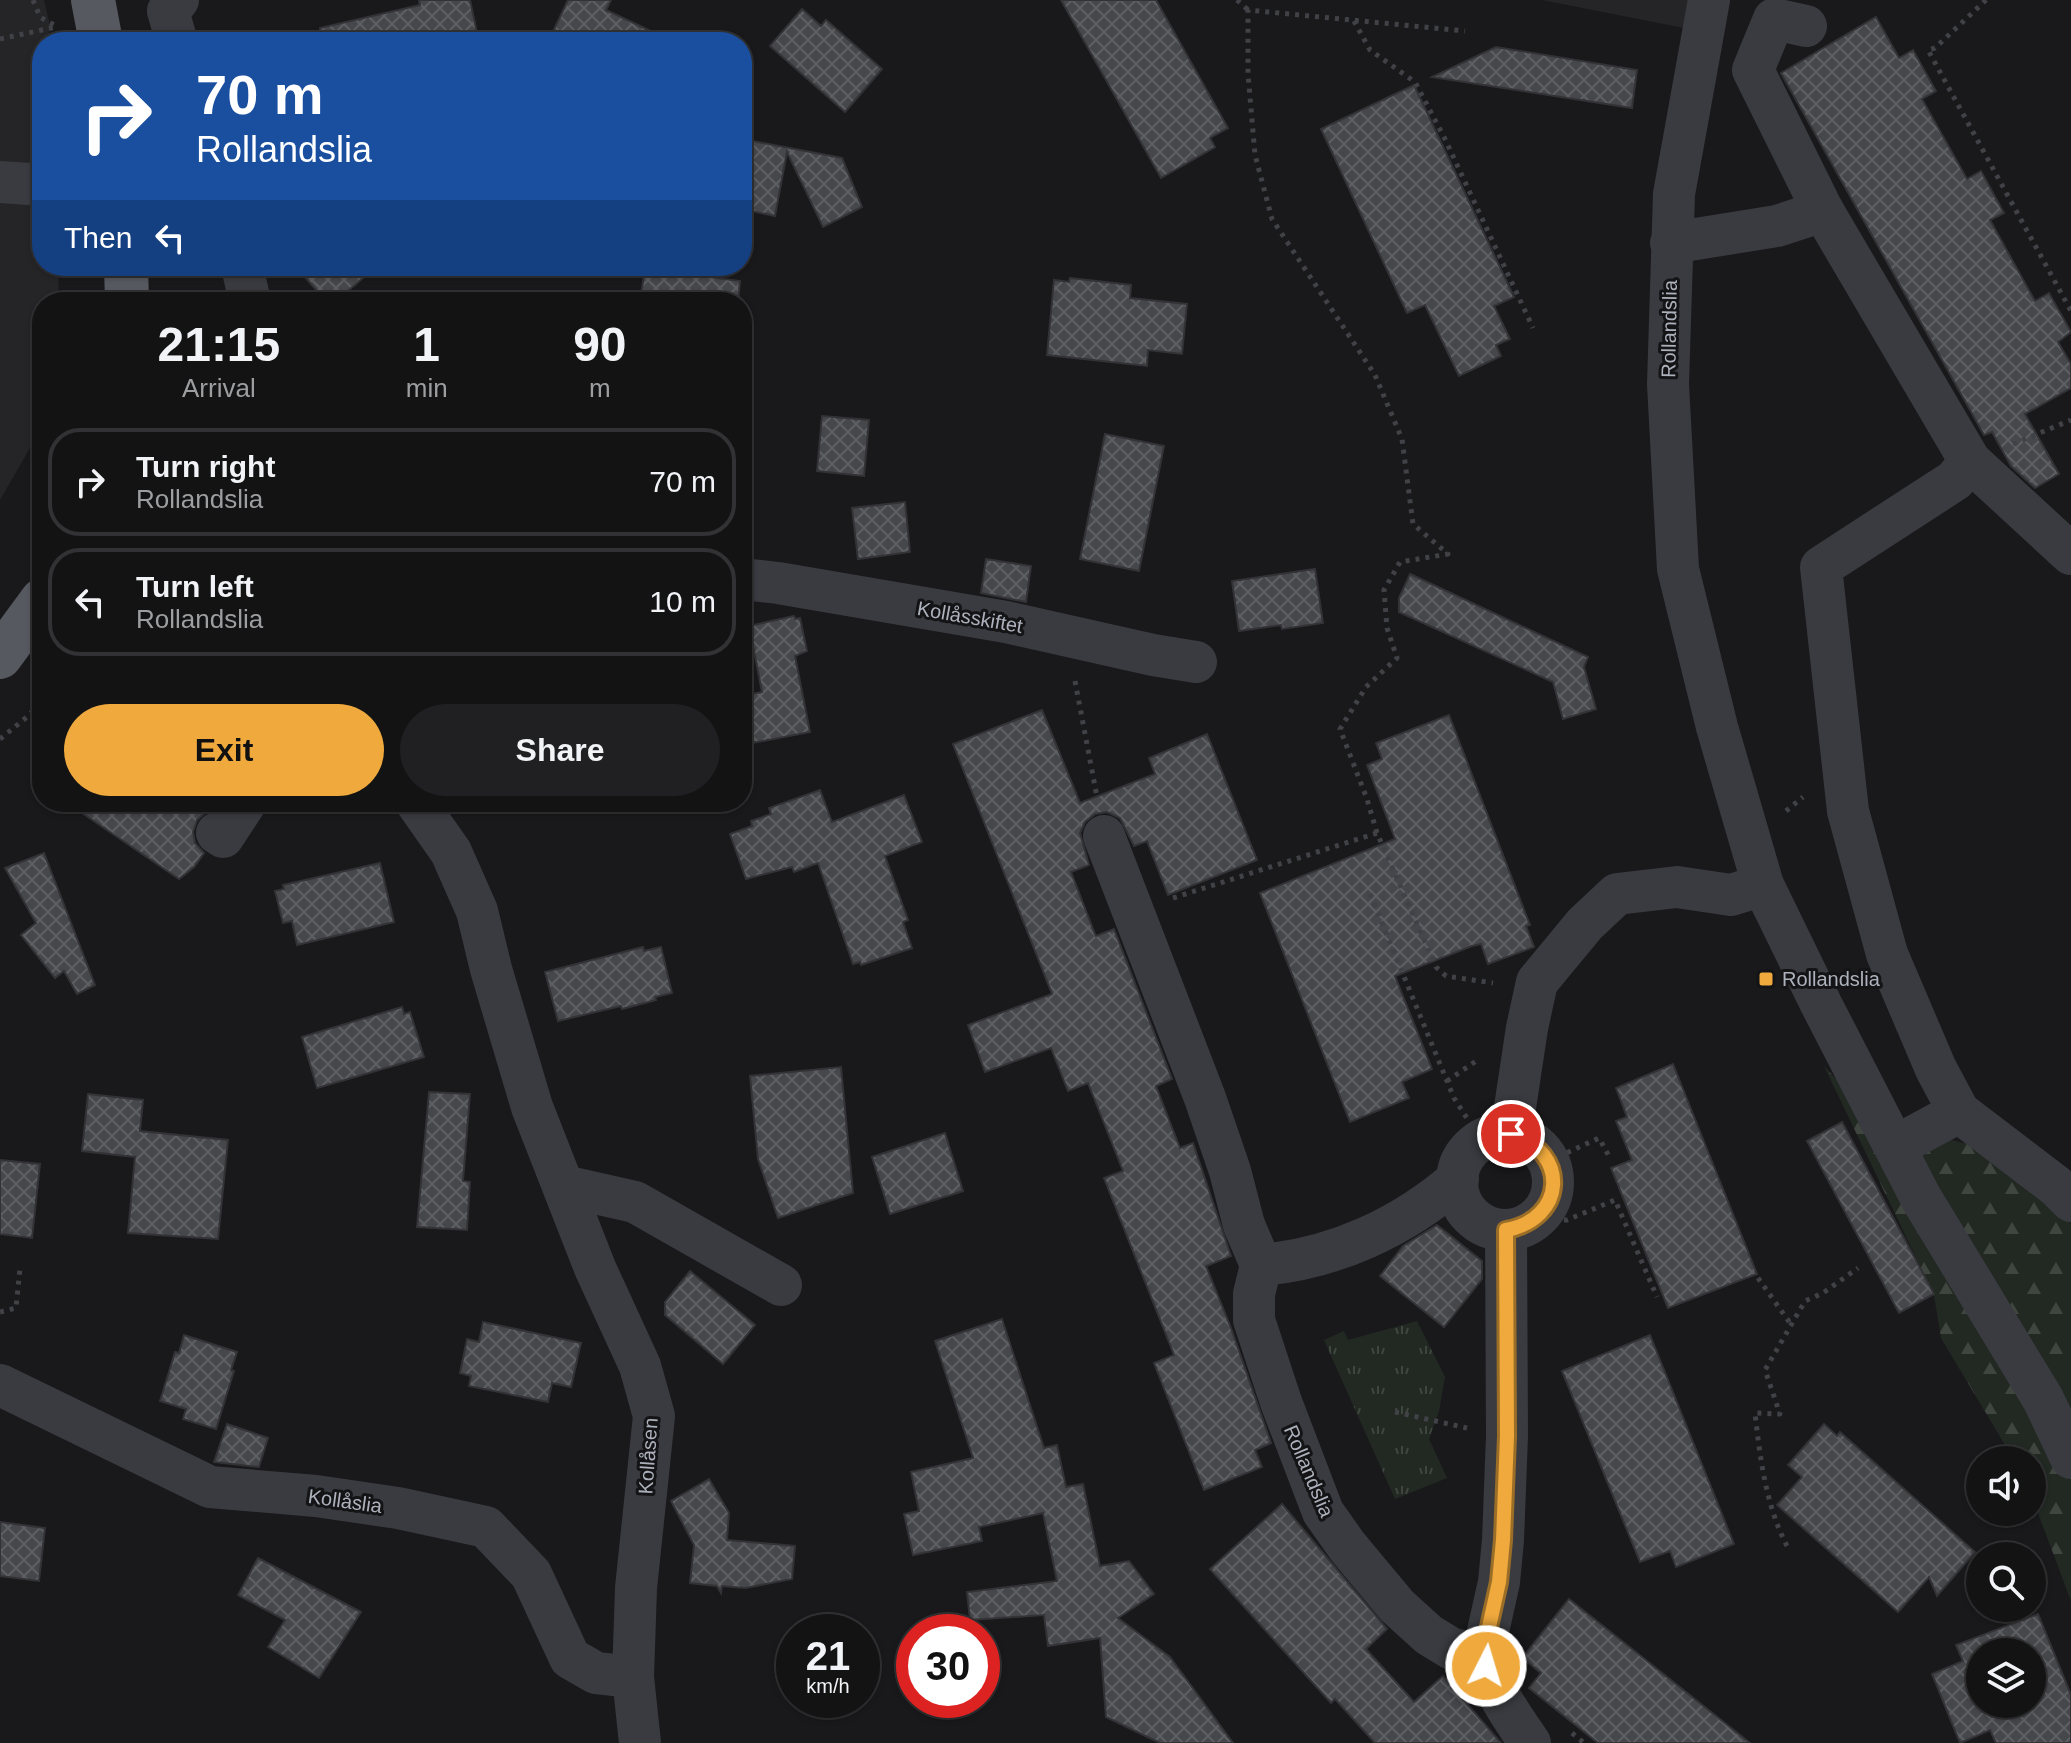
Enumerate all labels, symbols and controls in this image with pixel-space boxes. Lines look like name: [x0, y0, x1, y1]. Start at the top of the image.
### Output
text: 70 m: [196, 63, 324, 126]
icon: right: [64, 64, 168, 168]
text: Rollandslia: [196, 129, 372, 170]
icon: left: [148, 216, 192, 260]
text: Then: [64, 221, 132, 254]
street label: Rollandslia: [1657, 279, 1681, 378]
text: 21:15: [157, 318, 280, 371]
text: 1: [413, 318, 440, 371]
text: 90: [573, 318, 627, 371]
text: Arrival: [182, 373, 256, 403]
text: min: [406, 373, 448, 403]
text: m: [589, 373, 611, 403]
text: Turn right: [136, 450, 275, 483]
icon: right: [68, 460, 112, 504]
text: 70 m: [649, 465, 716, 498]
text: Rollandslia: [136, 484, 263, 514]
text: Turn left: [136, 570, 254, 603]
icon: left: [68, 580, 112, 624]
text: 10 m: [649, 585, 716, 618]
street label: Kollåsskiftet: [916, 597, 1025, 637]
text: Rollandslia: [136, 604, 263, 634]
button: Exit: [64, 704, 384, 796]
button: Share: [400, 704, 720, 796]
place label: Rollandslia: [1782, 968, 1881, 990]
marker: Rollandslia: [1757, 970, 1775, 988]
pin: [1477, 1100, 1545, 1168]
icon: arrive: [1489, 1112, 1533, 1156]
street label: Kollåsen: [634, 1417, 662, 1495]
street label: Rollandslia: [1280, 1422, 1339, 1521]
map controls: [1966, 1446, 2046, 1718]
button: sound: [1966, 1446, 2046, 1526]
street label: Kollåslia: [307, 1485, 384, 1517]
button: search: [1966, 1542, 2046, 1622]
speed limit sign: 30: [896, 1614, 1000, 1718]
position arrow: [1444, 1624, 1528, 1708]
text: 21: [806, 1634, 850, 1678]
button: layers: [1966, 1638, 2046, 1718]
text: km/h: [806, 1675, 850, 1697]

